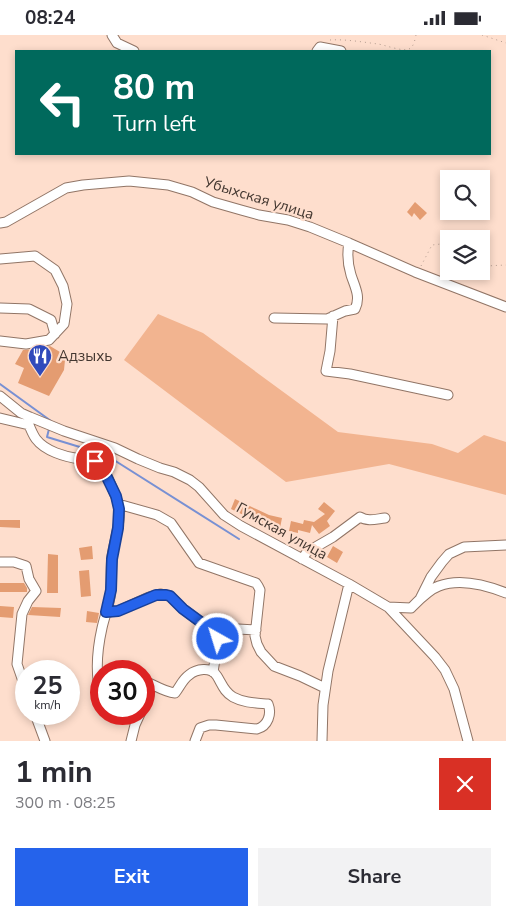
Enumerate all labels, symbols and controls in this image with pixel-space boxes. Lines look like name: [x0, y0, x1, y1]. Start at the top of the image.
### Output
text: 08:24: [25, 5, 75, 31]
text: 80 m: [113, 64, 195, 111]
icon: left: [30, 70, 95, 135]
text: Turn left: [113, 109, 196, 139]
map controls: [440, 170, 490, 280]
button: search: [440, 170, 490, 220]
street label: Убыхская улица: [201, 172, 316, 224]
button: layers: [440, 230, 490, 280]
restaurant icon: Адзыхь: [27, 343, 53, 377]
place label: Адзыхь: [58, 346, 112, 366]
pin: [74, 440, 116, 482]
icon: arrive: [81, 447, 109, 475]
street label: Гумская улица: [233, 498, 331, 564]
position arrow: [191, 612, 243, 664]
speed limit sign: 30: [90, 660, 155, 725]
text: 25: [32, 669, 63, 703]
text: km/h: [34, 697, 61, 713]
text: 1 min: [15, 752, 93, 793]
button: close: [439, 758, 491, 810]
text: 300 m · 08:25: [15, 792, 116, 814]
button: Exit: [15, 848, 248, 906]
button: Share: [258, 848, 491, 906]

